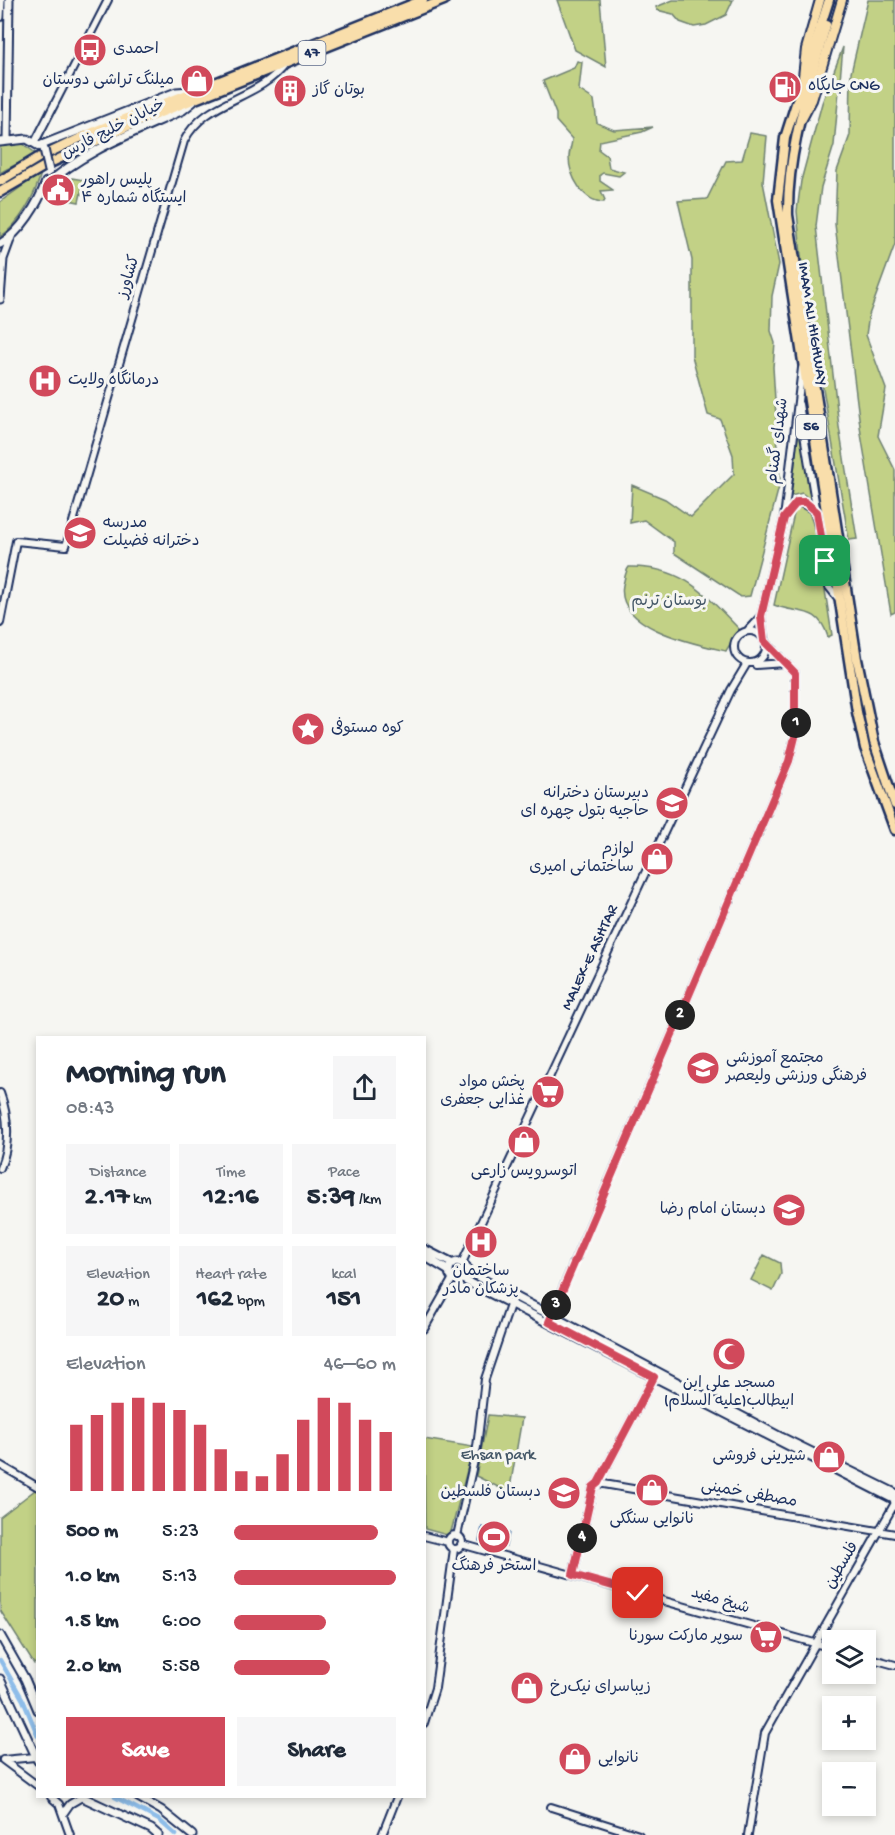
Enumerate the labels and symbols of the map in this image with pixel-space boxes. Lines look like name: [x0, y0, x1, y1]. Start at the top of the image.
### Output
bus stop icon: احمدی: [72, 32, 108, 68]
place label: احمدی: [113, 41, 159, 60]
road number: 47: [298, 41, 326, 65]
shop icon: میلنگ تراشی دوستان: [179, 63, 215, 99]
place label: میلنگ تراشی دوستان: [42, 69, 174, 91]
fuel station icon: جایگاه CNG: [767, 69, 803, 105]
building icon: بوتان گاز: [272, 73, 308, 109]
place label: جایگاه CNG: [808, 75, 880, 97]
place label: بوتان گاز: [311, 79, 365, 101]
street label: خیابان خلیج فارس: [59, 96, 169, 164]
public building icon: پلیس راهور ایستگاه شماره ۴: [40, 172, 76, 208]
place label: پلیس راهور ایستگاه شماره ۴: [80, 172, 187, 209]
street label: کشاورز: [114, 253, 146, 303]
street label: IMAM ALI HIGHWAY: [792, 261, 830, 387]
hospital icon: درمانگاه ولایت: [27, 363, 63, 399]
place label: درمانگاه ولایت: [68, 369, 159, 391]
street label: شهدای گمنام: [761, 397, 794, 485]
road number: 56: [796, 415, 826, 439]
school or university icon: مدرسه دخترانه فضیلت: [62, 515, 98, 551]
place label: مدرسه دخترانه فضیلت: [103, 515, 200, 552]
pin: [799, 535, 850, 586]
park label: بوستان ترنم: [631, 593, 707, 612]
pin: 1: [781, 708, 811, 738]
place icon: کوه مستوفی: [290, 711, 326, 747]
place label: کوه مستوفی: [331, 717, 404, 739]
place label: دبیرستان دخترانه حاجیه بتول چهره ای: [520, 785, 649, 822]
school or university icon: دبیرستان دخترانه حاجیه بتول چهره ای: [654, 785, 690, 821]
place label: لوازم ساختمانی امیری: [529, 841, 634, 878]
shop icon: لوازم ساختمانی امیری: [639, 841, 675, 877]
street label: MALEK-E ASHTAR: [558, 902, 624, 1014]
pin: 2: [665, 1000, 695, 1030]
place label: مجتمع آموزشی فرهنگی ورزشی ولیعصر: [724, 1049, 867, 1087]
school or university icon: مجتمع آموزشی فرهنگی ورزشی ولیعصر: [685, 1050, 721, 1086]
place label: پخش مواد غذایی جعفری: [440, 1074, 525, 1111]
supermarket icon: پخش مواد غذایی جعفری: [530, 1074, 566, 1110]
shop icon: اتوسرویس زارعی: [506, 1124, 542, 1160]
place label: اتوسرویس زارعی: [471, 1163, 577, 1182]
school or university icon: دبستان امام رضا: [771, 1192, 807, 1228]
place label: دبستان امام رضا: [660, 1201, 766, 1220]
hospital icon: ساختمان پزشکان مادر: [463, 1224, 499, 1260]
place label: ساختمان پزشکان مادر: [441, 1263, 519, 1300]
pin: 3: [541, 1290, 571, 1320]
mosque icon: مسجد علی ابن ابیطالب(علیه السلام): [711, 1336, 747, 1372]
place label: مسجد علی ابن ابیطالب(علیه السلام): [664, 1375, 794, 1412]
shop icon: شیرینی فروشی: [811, 1439, 847, 1475]
park label: Ehsan park: [461, 1447, 537, 1466]
place label: شیرینی فروشی: [713, 1448, 806, 1467]
shop icon: نانوایی سنگکی: [634, 1472, 670, 1508]
school or university icon: دبستان فلسطین: [546, 1475, 582, 1511]
street label: مصطفی خمینی: [699, 1477, 799, 1513]
place label: دبستان فلسطین: [441, 1484, 541, 1503]
place label: نانوایی سنگکی: [609, 1508, 695, 1530]
sports icon: استخر فرهنگ: [476, 1519, 512, 1555]
pin: 4: [567, 1523, 597, 1553]
street label: فلسطین: [822, 1539, 864, 1593]
place label: استخر فرهنگ: [452, 1555, 536, 1577]
pin: [612, 1567, 663, 1618]
street label: شیخ مفید: [688, 1585, 752, 1619]
supermarket icon: سوپر مارکت سورنا: [748, 1619, 784, 1655]
place label: سوپر مارکت سورنا: [629, 1628, 743, 1647]
shop icon: زیباسرای نیک‌رخ: [509, 1670, 545, 1706]
place label: زیباسرای نیک‌رخ: [550, 1679, 651, 1698]
shop icon: نانوایی: [557, 1741, 593, 1777]
place label: نانوایی: [598, 1750, 640, 1769]

